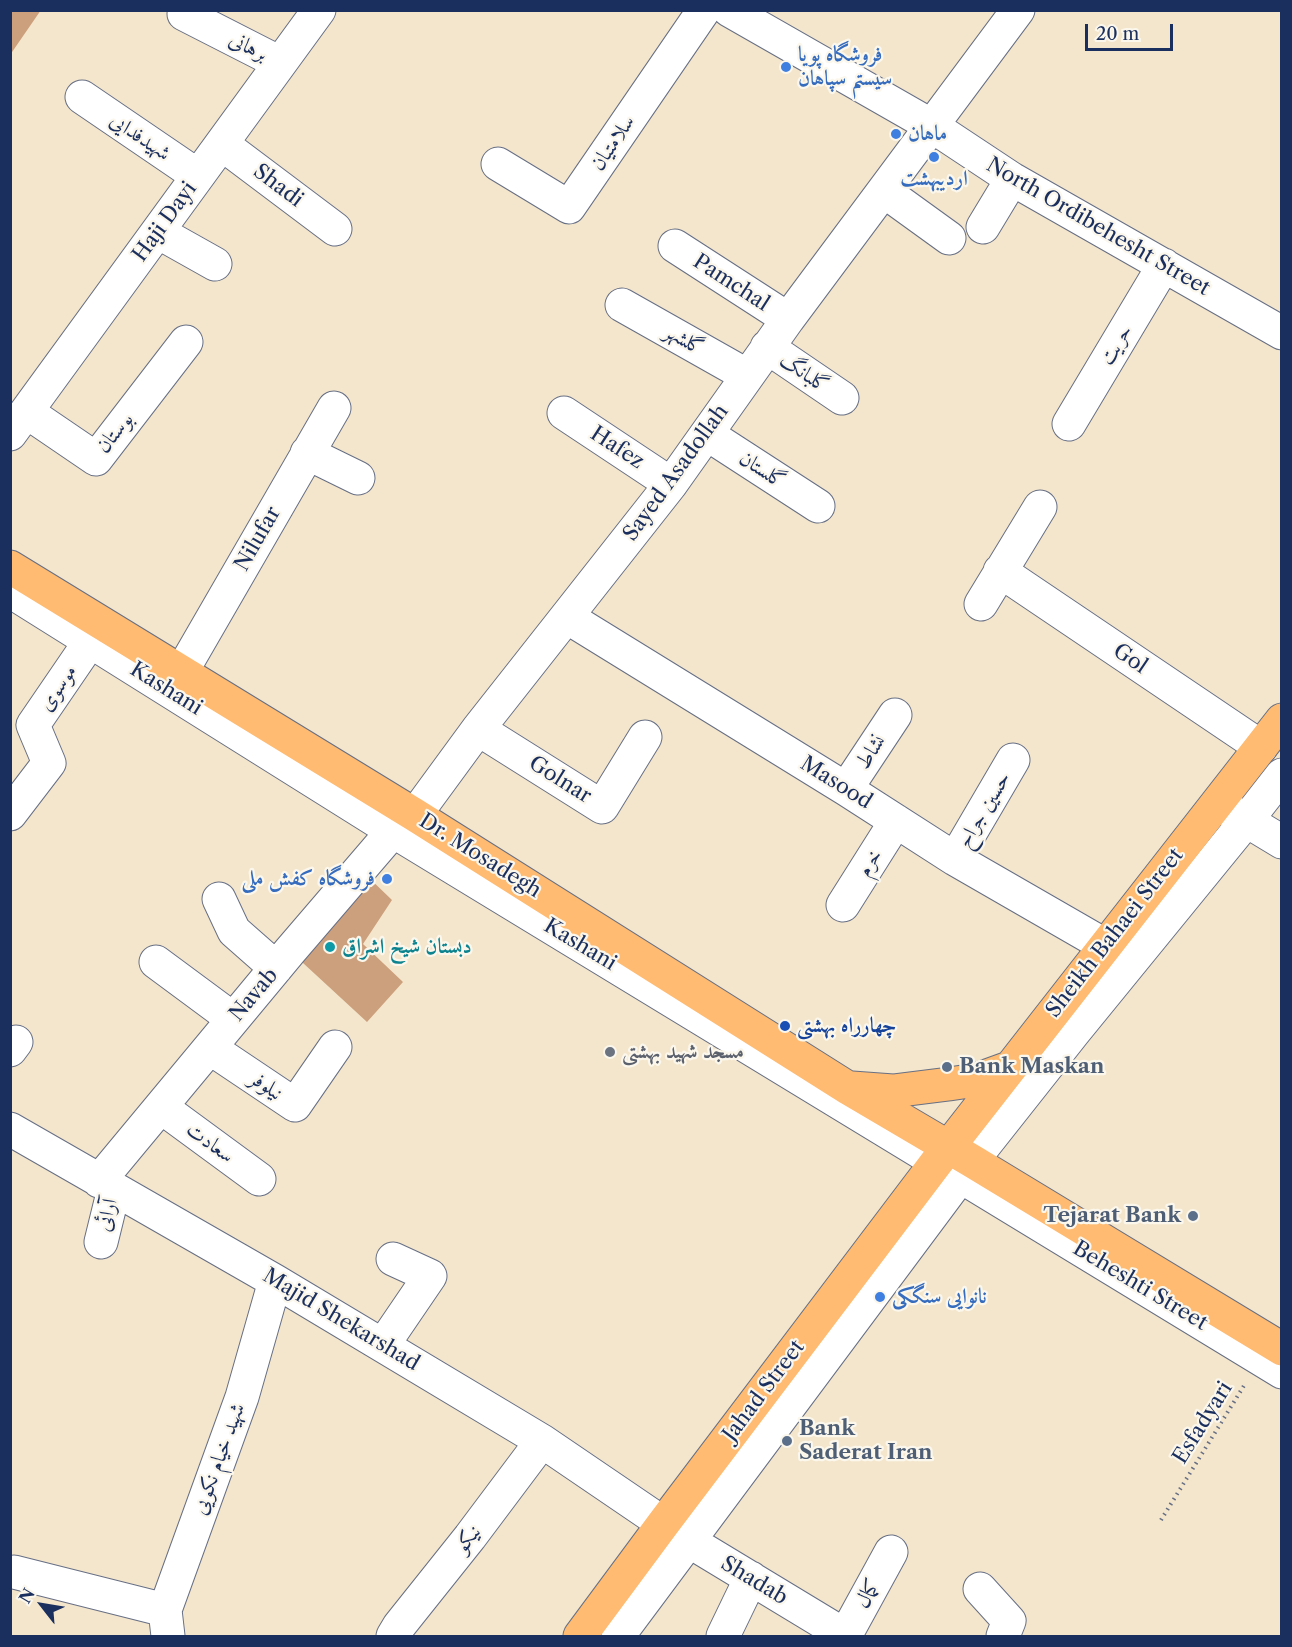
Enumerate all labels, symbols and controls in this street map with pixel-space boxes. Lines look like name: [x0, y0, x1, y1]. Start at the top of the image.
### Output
scale bar: [1088, 12, 1176, 50]
text: 20 m: [1096, 23, 1139, 45]
street label: برهانی: [225, 27, 271, 67]
place label: فروشگاه پویا سیستم سپاهان: [798, 42, 892, 92]
marker: فروشگاه پویا سیستم سپاهان: [779, 60, 793, 74]
street label: شهیدفدایی: [105, 108, 175, 166]
street label: سلامتیان: [585, 110, 641, 176]
place label: ماهان: [908, 121, 947, 147]
marker: ماهان: [889, 127, 903, 141]
marker: اردیبهشت: [927, 150, 941, 164]
street label: North Ordibehesht Street: [982, 153, 1214, 301]
street label: Shadi: [248, 159, 308, 213]
place label: اردیبهشت: [900, 166, 968, 192]
street label: Haji Dayi: [128, 177, 202, 267]
street label: Pamchal: [688, 249, 774, 317]
street label: گلشهر: [660, 319, 708, 361]
street label: حریت: [1094, 320, 1138, 370]
street label: گلبانگ: [775, 347, 833, 399]
street label: Sayed Asadollah: [618, 400, 734, 546]
street label: بوستان: [91, 408, 139, 458]
street label: Hafez: [586, 421, 648, 475]
street label: گلستان: [734, 446, 790, 494]
street label: Nilufar: [230, 502, 286, 576]
street label: Gol: [1108, 638, 1152, 680]
street label: Kashani: [125, 657, 207, 721]
street label: موسوی: [33, 660, 83, 716]
street label: نشاط: [850, 730, 892, 774]
street label: Golnar: [524, 751, 596, 809]
street label: Masood: [795, 751, 877, 815]
street label: حسین جراح: [952, 767, 1016, 853]
street label: Dr. Mosadegh: [414, 808, 546, 904]
street label: Sheikh Bahaei Street: [1041, 843, 1189, 1023]
street label: خرم: [852, 844, 888, 882]
place label: فروشگاه کفش ملی: [241, 866, 375, 892]
marker: فروشگاه کفش ملی: [380, 872, 394, 886]
street label: Kashani: [539, 914, 621, 976]
place label: دبستان شیخ اشراق: [342, 934, 472, 960]
marker: دبستان شیخ اشراق: [323, 940, 337, 954]
street label: Navab: [224, 963, 284, 1027]
place label: چهارراه بهشتی: [797, 1013, 896, 1039]
marker: چهارراه بهشتی: [778, 1019, 792, 1033]
place label: مسجد شهید بهشتی: [622, 1039, 744, 1065]
marker: مسجد شهید بهشتی: [603, 1045, 617, 1059]
place label: Bank Maskan: [959, 1054, 1104, 1080]
marker: Bank Maskan: [940, 1060, 954, 1074]
street label: نیلوفر: [245, 1066, 287, 1106]
street label: سعادت: [181, 1117, 239, 1169]
street label: آرائی: [91, 1196, 123, 1234]
place label: Tejarat Bank: [1043, 1203, 1181, 1229]
marker: Tejarat Bank: [1186, 1209, 1200, 1223]
street label: Beheshti Street: [1068, 1236, 1212, 1336]
street label: Majid Shekarshad: [258, 1263, 424, 1377]
place label: نانوایی سنگکی: [892, 1284, 987, 1310]
marker: نانوایی سنگکی: [873, 1290, 887, 1304]
street label: Jahad Street: [718, 1335, 810, 1447]
street label: Esfadyari: [1168, 1377, 1238, 1469]
street label: شهید خیام نکویی: [187, 1400, 251, 1518]
place label: Bank Saderat Iran: [799, 1416, 932, 1466]
marker: Bank Saderat Iran: [780, 1434, 794, 1448]
street label: نیکو: [449, 1520, 487, 1558]
street label: Shadab: [716, 1551, 792, 1611]
north arrow: [12, 1575, 72, 1635]
street label: کمال: [850, 1575, 886, 1613]
text: N: [14, 1585, 39, 1607]

